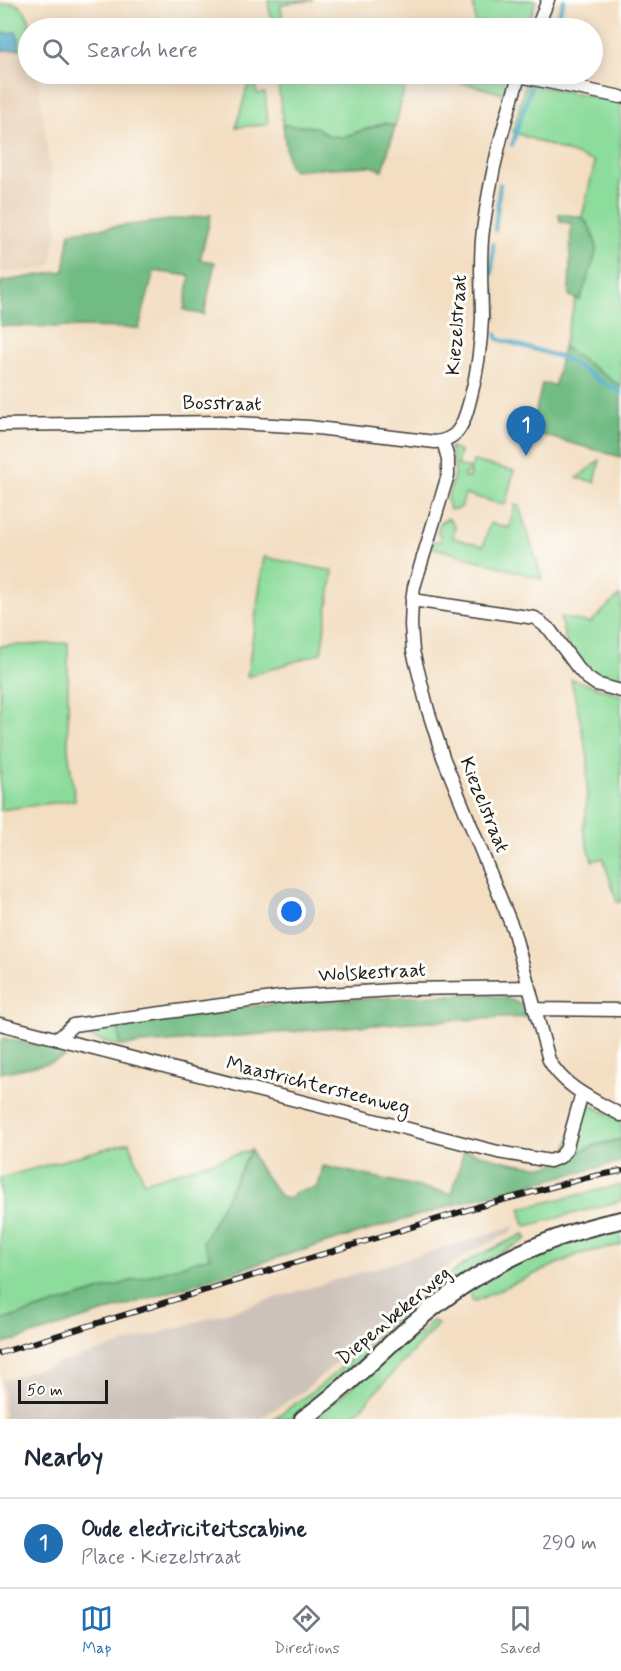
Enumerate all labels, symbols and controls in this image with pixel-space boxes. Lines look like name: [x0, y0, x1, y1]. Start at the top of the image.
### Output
search box: [18, 18, 603, 84]
icon: search: [39, 35, 72, 68]
text: Search here: [87, 37, 198, 65]
street label: Kiezelstraat: [440, 274, 474, 376]
street label: Bosstraat: [182, 390, 262, 418]
pin: 1: [506, 406, 546, 456]
street label: Kiezelstraat: [453, 753, 515, 857]
your location: [277, 897, 306, 926]
street label: Wolskestraat: [318, 957, 426, 989]
street label: Maastrichtersteenweg: [223, 1050, 413, 1123]
street label: Diepenbekerweg: [331, 1260, 457, 1372]
scale bar: [18, 1377, 108, 1404]
text: 50 m: [27, 1380, 63, 1401]
text: Nearby: [24, 1441, 103, 1475]
text: Oude electriciteitscabine: [81, 1516, 307, 1544]
text: 1: [39, 1530, 48, 1557]
text: 290 m: [542, 1530, 597, 1557]
text: Place · Kiezelstraat: [81, 1544, 241, 1571]
tab: Map: [80, 1602, 113, 1659]
tab: Directions: [274, 1602, 340, 1659]
tab: Saved: [500, 1602, 541, 1659]

